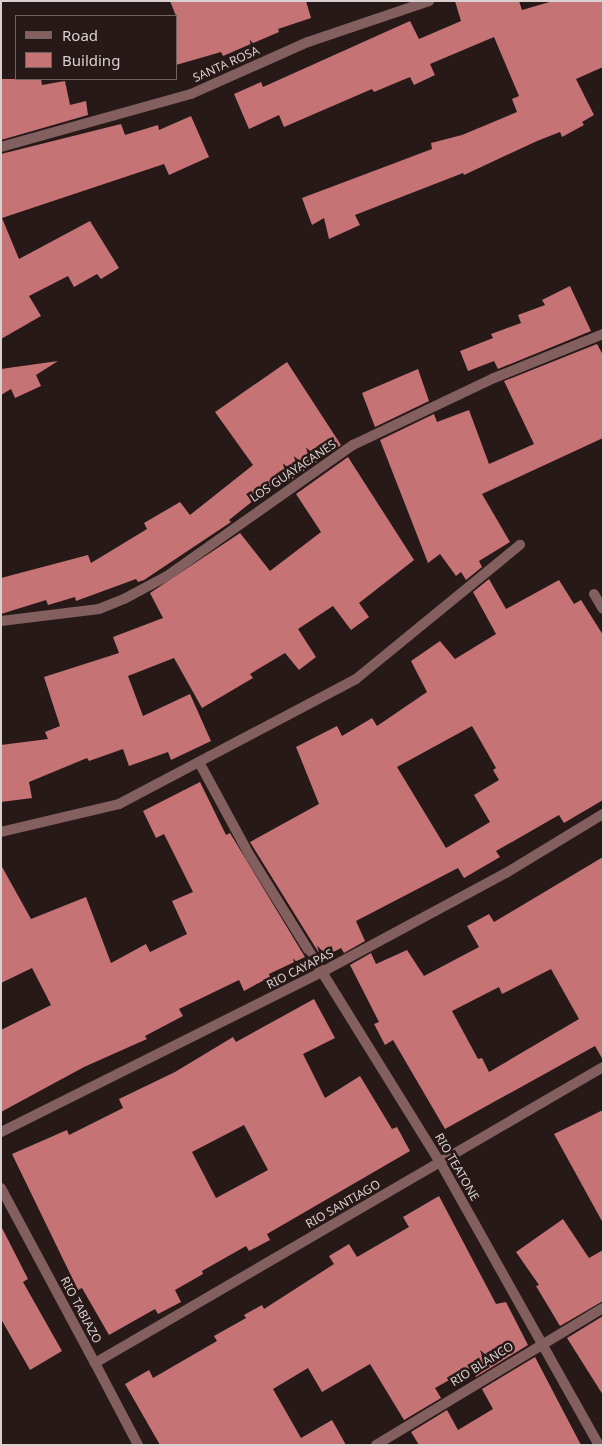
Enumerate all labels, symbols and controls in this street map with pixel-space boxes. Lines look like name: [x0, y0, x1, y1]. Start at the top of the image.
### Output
legend: [15, 15, 178, 80]
text: Road: [62, 25, 98, 45]
street label: SANTA ROSA: [191, 43, 261, 85]
text: Building: [62, 50, 120, 70]
street label: LOS GUAYACANES: [247, 437, 339, 505]
street label: RIO CAYAPAS: [264, 946, 336, 992]
street label: RIO TEATONE: [432, 1131, 482, 1203]
street label: RIO SANTIAGO: [303, 1177, 383, 1231]
street label: RIO TABIAZO: [57, 1274, 105, 1346]
street label: RIO BLANCO: [448, 1339, 516, 1389]

